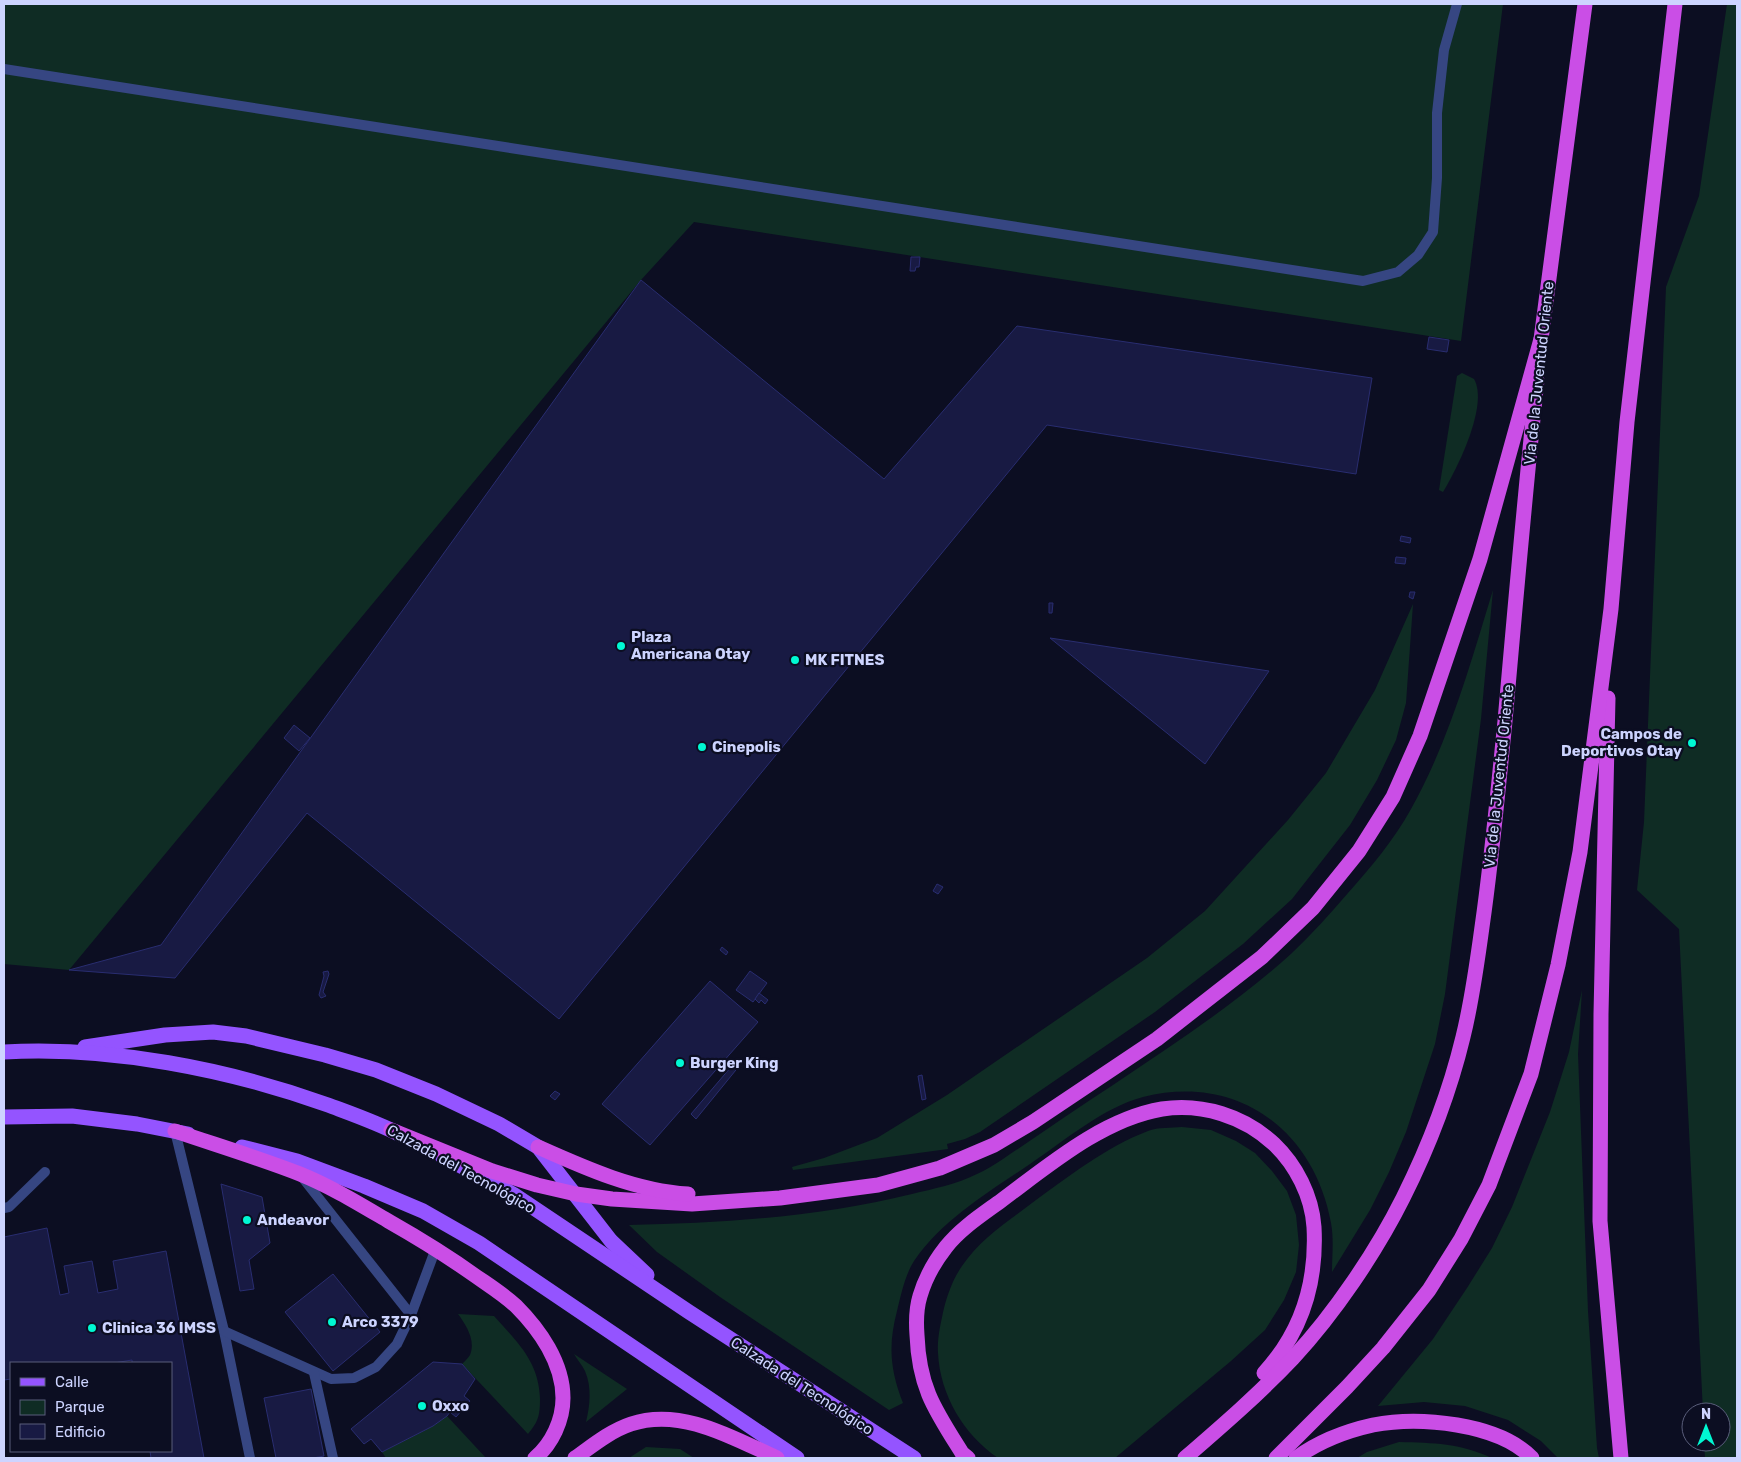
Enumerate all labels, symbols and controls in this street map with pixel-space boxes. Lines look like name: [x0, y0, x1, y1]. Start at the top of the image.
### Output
street label: Via de la Juventud Oriente: [1520, 280, 1558, 466]
place label: Plaza Americana Otay: [631, 628, 750, 663]
marker: Plaza Americana Otay: [615, 640, 627, 652]
place label: MK FITNES: [805, 651, 884, 669]
marker: MK FITNES: [789, 654, 801, 666]
street label: Via de la Juventud Oriente: [1480, 683, 1518, 869]
place label: Campos de Deportivos Otay: [1561, 725, 1682, 760]
marker: Campos de Deportivos Otay: [1686, 737, 1698, 749]
place label: Cinepolis: [712, 738, 781, 756]
marker: Cinepolis: [696, 741, 708, 753]
place label: Burger King: [690, 1054, 778, 1072]
marker: Burger King: [674, 1057, 686, 1069]
street label: Calzada del Tecnológico: [384, 1121, 538, 1217]
place label: Andeavor: [257, 1211, 329, 1229]
marker: Andeavor: [241, 1214, 253, 1226]
place label: Arco 3379: [342, 1313, 419, 1331]
marker: Arco 3379: [326, 1316, 338, 1328]
place label: Clinica 36 IMSS: [102, 1319, 216, 1337]
marker: Clinica 36 IMSS: [86, 1322, 98, 1334]
street label: Calzada del Tecnológico: [727, 1333, 877, 1439]
legend: [10, 1362, 172, 1452]
text: Calle: [55, 1373, 89, 1391]
place label: Oxxo: [432, 1397, 469, 1415]
text: Parque: [55, 1398, 105, 1416]
marker: Oxxo: [416, 1400, 428, 1412]
north arrow: [1681, 1402, 1731, 1452]
text: N: [1701, 1406, 1711, 1423]
text: Edificio: [55, 1423, 105, 1441]

